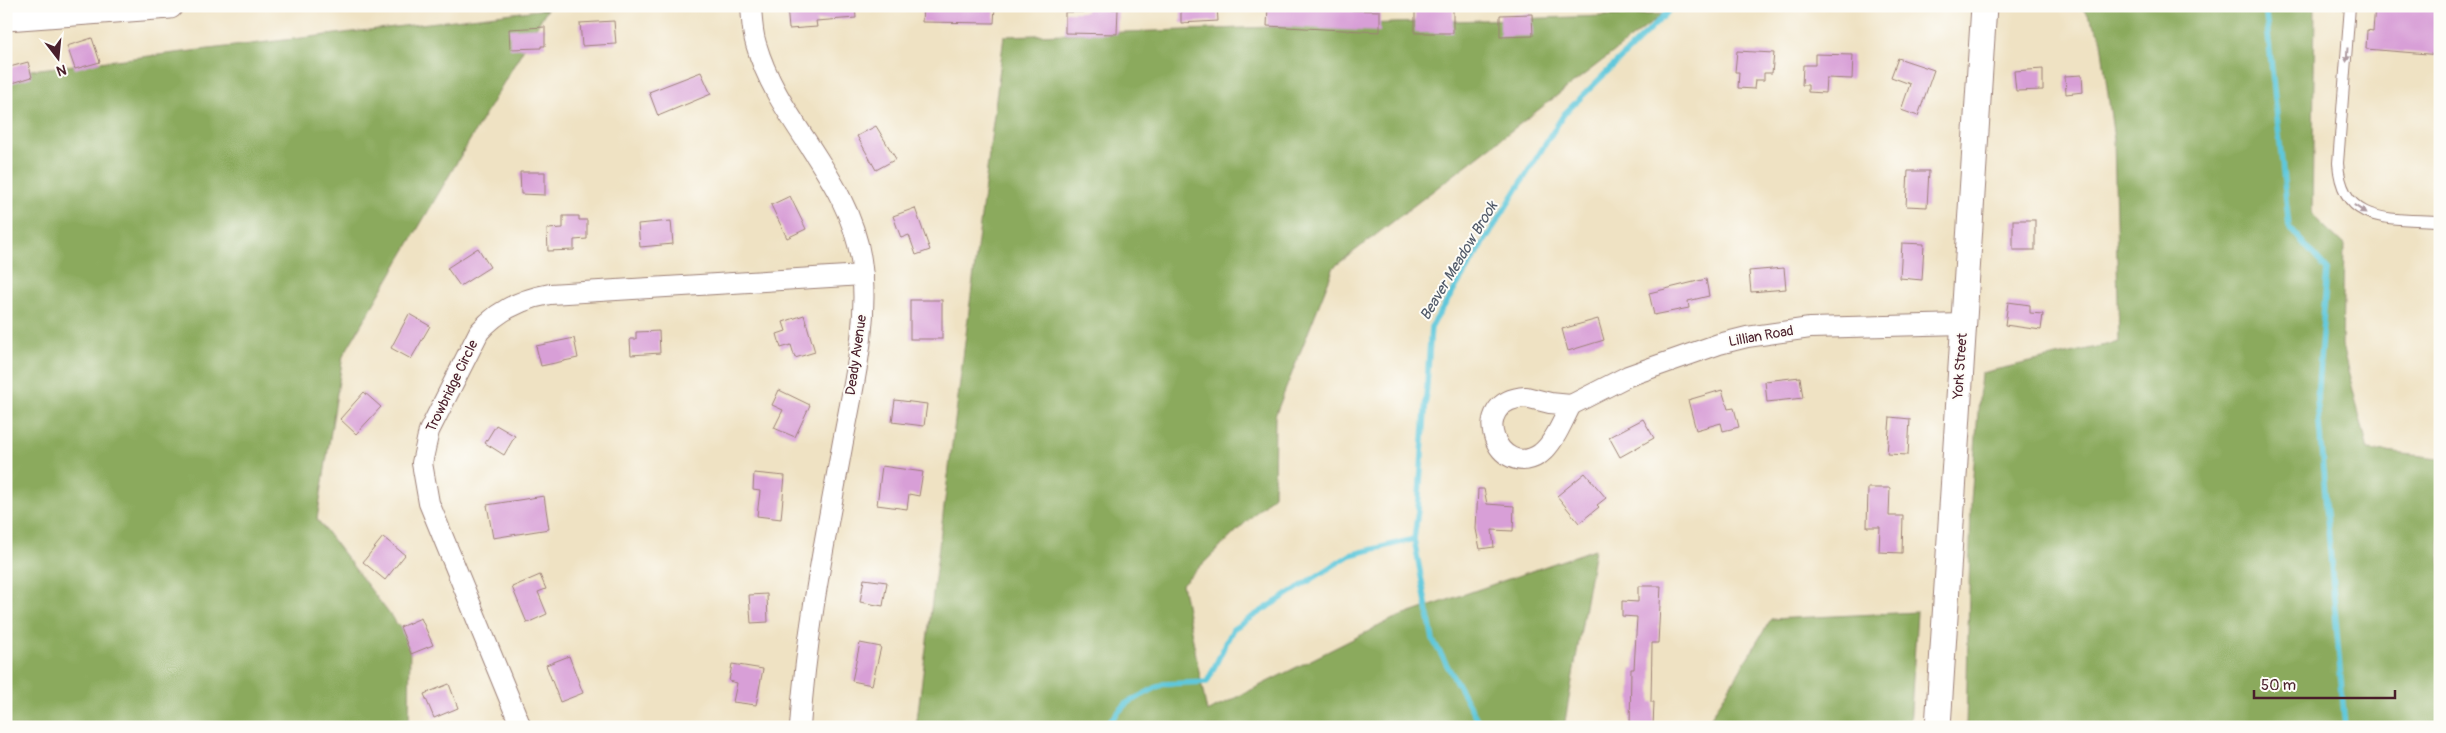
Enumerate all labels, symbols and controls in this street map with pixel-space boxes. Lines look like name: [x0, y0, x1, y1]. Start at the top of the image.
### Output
north arrow: [32, 32, 82, 82]
one-way arrow: [2342, 47, 2350, 63]
text: N: [55, 61, 68, 79]
water label: Beaver Meadow Brook: [1416, 197, 1503, 324]
one-way arrow: [2353, 205, 2367, 214]
street label: Deady Avenue: [842, 314, 870, 396]
street label: Lillian Road: [1727, 322, 1795, 350]
street label: York Street: [1949, 332, 1971, 401]
street label: Trowbridge Circle: [422, 337, 482, 435]
scale bar: [2254, 668, 2395, 700]
text: 50 m: [2261, 676, 2296, 695]

